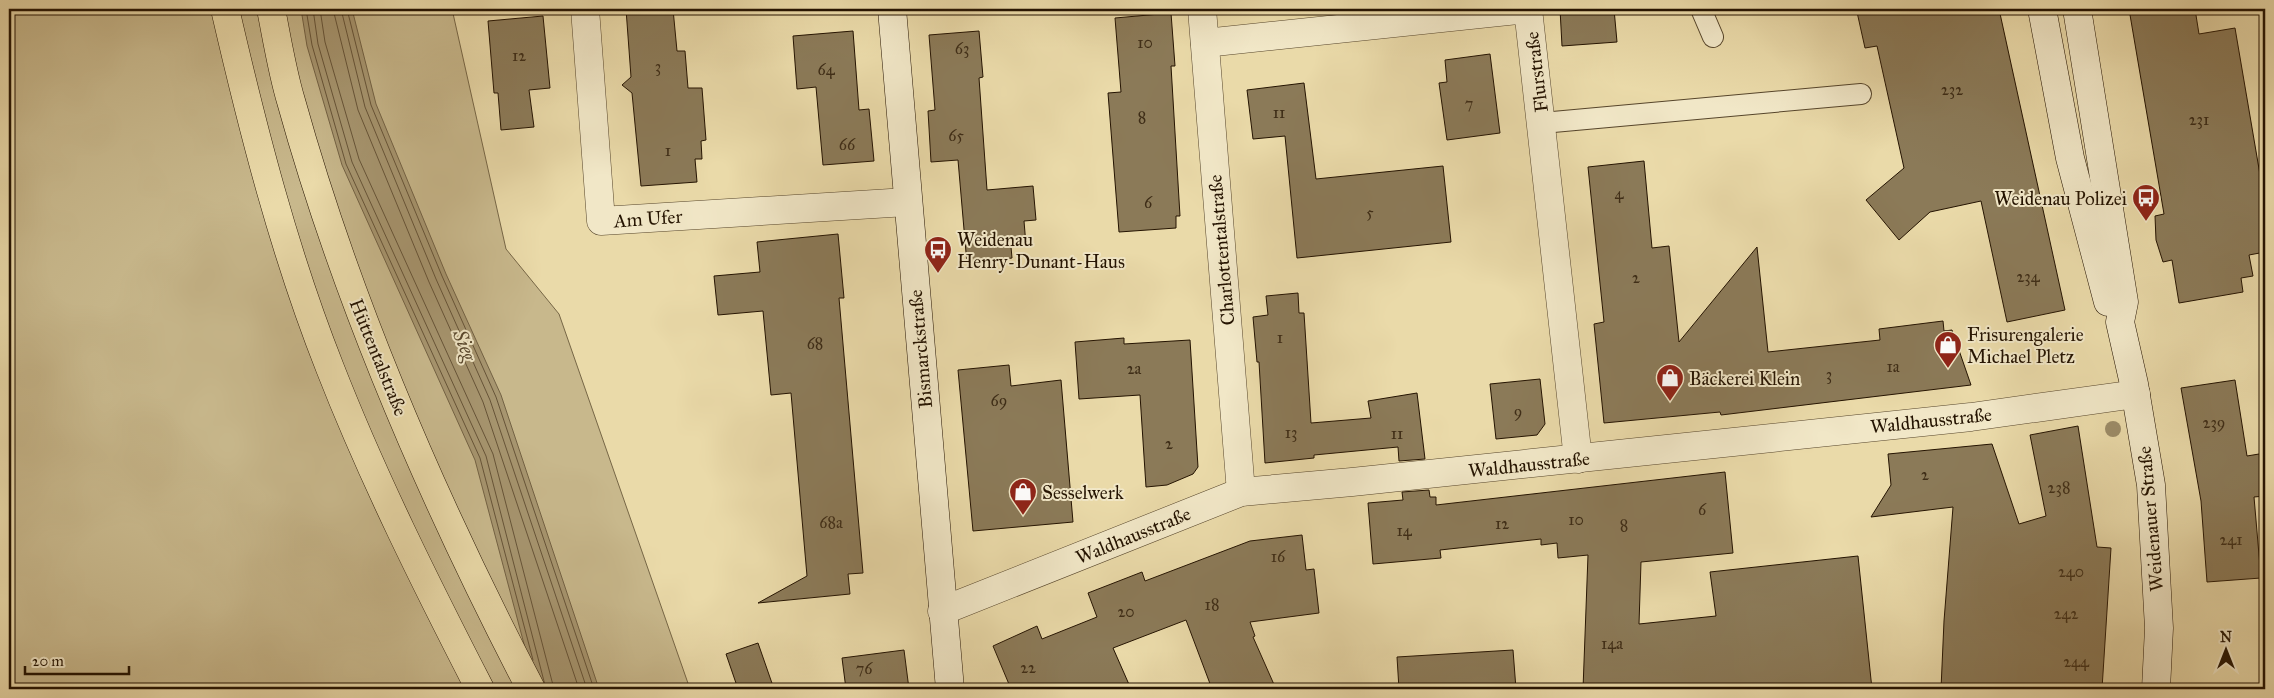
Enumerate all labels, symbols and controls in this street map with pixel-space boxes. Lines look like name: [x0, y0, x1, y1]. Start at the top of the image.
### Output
street label: Flurstraße: [1520, 30, 1553, 114]
house number: 10: [1137, 33, 1153, 52]
house number: 63: [955, 39, 969, 58]
house number: 12: [512, 46, 526, 65]
house number: 3: [655, 57, 661, 76]
house number: 64: [817, 60, 836, 79]
house number: 232: [1941, 80, 1963, 99]
house number: 7: [1465, 94, 1473, 113]
house number: 11: [1273, 103, 1285, 122]
house number: 8: [1138, 108, 1146, 127]
house number: 231: [2189, 110, 2209, 129]
house number: 65: [948, 126, 964, 145]
house number: 66: [839, 135, 856, 154]
house number: 1: [665, 141, 671, 160]
street label: Charlottentalstraße: [1203, 173, 1240, 326]
bus stop icon: Weidenau Polizei: [2131, 183, 2161, 222]
house number: 4: [1615, 184, 1625, 203]
place label: Weidenau Polizei: [1994, 187, 2127, 210]
house number: 6: [1144, 193, 1153, 212]
house number: 5: [1366, 203, 1374, 222]
street label: Am Ufer: [612, 205, 684, 232]
place label: Weidenau Henry-Dunant-Haus: [957, 228, 1125, 273]
bus stop icon: Weidenau Henry-Dunant-Haus: [923, 235, 953, 274]
house number: 234: [2016, 267, 2041, 286]
house number: 2: [1632, 268, 1640, 287]
street label: Bismarckstraße: [904, 289, 937, 409]
street label: Hüttentalstraße: [345, 295, 413, 419]
place label: Frisurengalerie Michael Pletz: [1967, 323, 2084, 368]
water label: Sieg: [448, 325, 483, 365]
house number: 1: [1277, 328, 1283, 347]
shop icon: Frisurengalerie Michael Pletz: [1933, 330, 1963, 369]
house number: 68: [807, 334, 823, 353]
house number: 1a: [1886, 357, 1900, 376]
house number: 2a: [1127, 359, 1142, 378]
shop icon: Bäckerei Klein: [1655, 363, 1685, 402]
house number: 3: [1826, 365, 1832, 384]
place label: Bäckerei Klein: [1689, 367, 1800, 390]
house number: 69: [991, 391, 1007, 410]
house number: 9: [1514, 402, 1522, 421]
street label: Waldhausstraße: [1869, 403, 1993, 438]
house number: 239: [2203, 413, 2225, 432]
house number: 13: [1285, 423, 1297, 442]
house number: 11: [1391, 424, 1403, 443]
house number: 2: [1165, 434, 1173, 453]
street label: Weidenauer Straße: [2133, 445, 2168, 593]
street label: Waldhausstraße: [1467, 447, 1591, 482]
house number: 2: [1921, 465, 1929, 484]
shop icon: Sesselwerk: [1008, 477, 1038, 516]
house number: 238: [2048, 478, 2070, 497]
place label: Sesselwerk: [1042, 481, 1124, 504]
house number: 6: [1698, 500, 1707, 519]
street label: Waldhausstraße: [1072, 502, 1194, 569]
house number: 10: [1568, 510, 1584, 529]
house number: 68a: [819, 513, 843, 532]
house number: 12: [1495, 514, 1509, 533]
house number: 8: [1620, 516, 1628, 535]
house number: 14: [1396, 521, 1413, 540]
house number: 241: [2219, 530, 2243, 549]
house number: 16: [1271, 547, 1286, 566]
house number: 240: [2058, 562, 2084, 581]
house number: 18: [1205, 595, 1219, 614]
house number: 20: [1117, 602, 1135, 621]
house number: 242: [2054, 604, 2078, 623]
north arrow: [2202, 626, 2252, 676]
text: N: [2220, 629, 2232, 646]
house number: 14a: [1601, 634, 1623, 653]
scale bar: [25, 643, 129, 675]
text: 20 m: [32, 652, 64, 670]
house number: 244: [2063, 652, 2090, 671]
house number: 22: [1020, 658, 1036, 677]
house number: 76: [856, 659, 873, 678]

